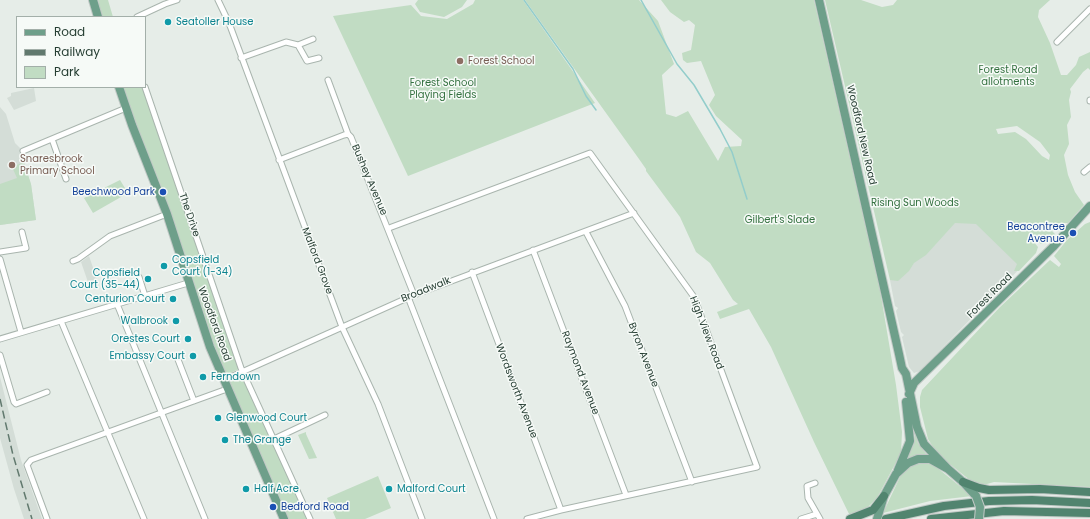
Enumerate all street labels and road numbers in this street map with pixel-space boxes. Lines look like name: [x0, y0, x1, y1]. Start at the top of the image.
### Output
street label: Woodford New Road: [844, 84, 878, 186]
street label: Bushey Avenue: [349, 143, 389, 217]
street label: The Drive: [176, 191, 202, 239]
street label: Malford Grove: [299, 226, 335, 296]
street label: Forest Road: [965, 271, 1015, 321]
street label: Broadwalk: [399, 275, 453, 305]
street label: Woodford Road: [195, 285, 233, 363]
street label: High View Road: [687, 295, 725, 371]
street label: Byron Avenue: [625, 321, 661, 389]
street label: Raymond Avenue: [559, 330, 601, 416]
street label: Wordsworth Avenue: [492, 342, 540, 440]

